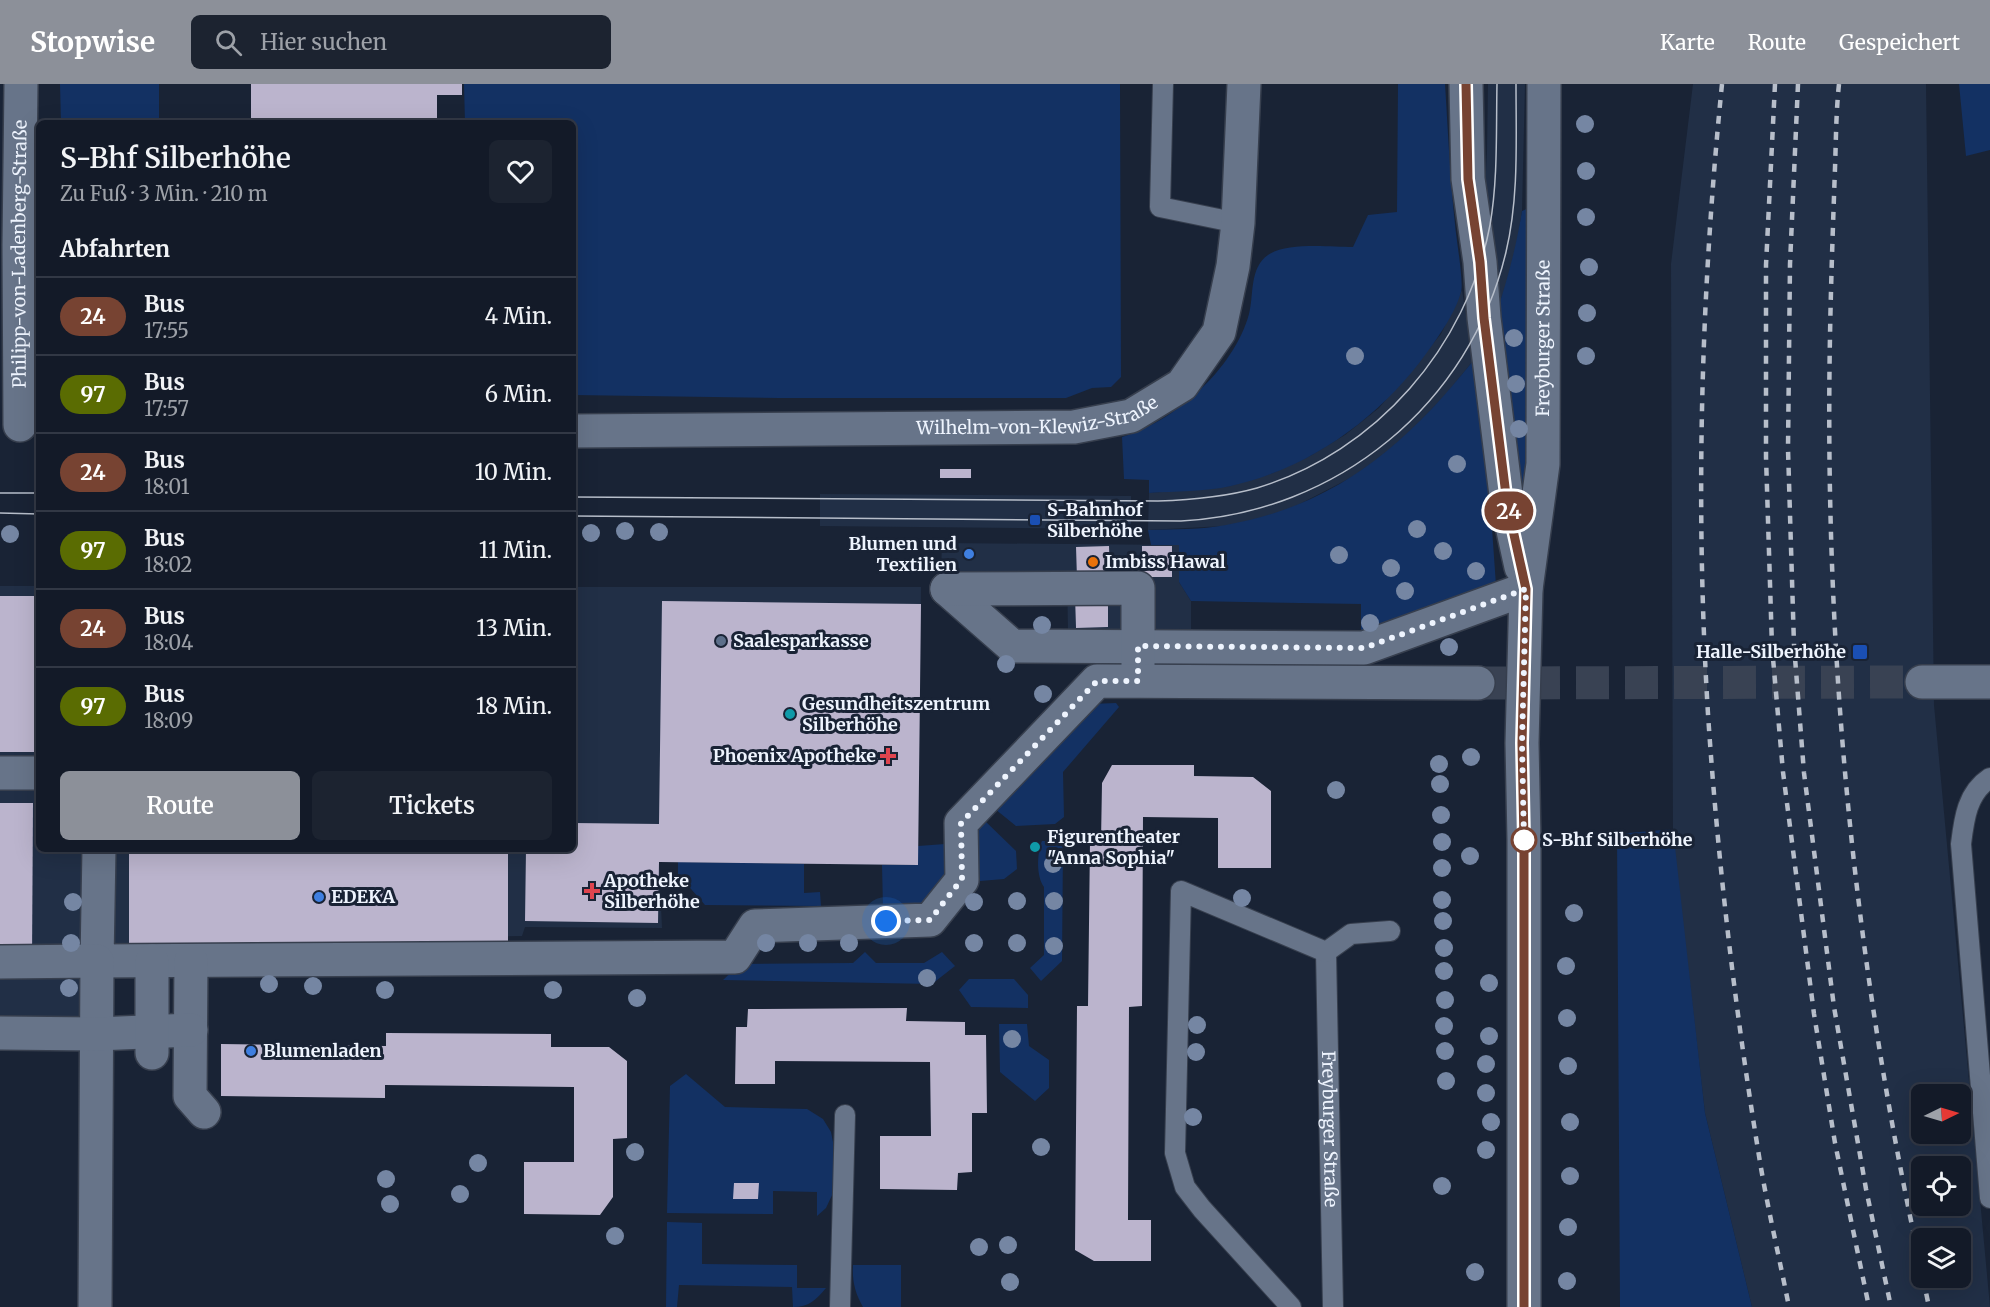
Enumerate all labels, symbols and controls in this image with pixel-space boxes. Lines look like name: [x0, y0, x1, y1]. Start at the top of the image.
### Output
search box: [191, 15, 611, 69]
text: Stopwise: [30, 24, 155, 60]
icon: search: [212, 26, 245, 59]
text: Hier suchen: [260, 28, 387, 56]
text: Karte: [1660, 29, 1715, 56]
text: Route: [1748, 29, 1806, 56]
text: Gespeichert: [1839, 29, 1960, 56]
street label: Philipp-von-Ladenberg-Straße: [7, 120, 32, 388]
text: S-Bhf Silberhöhe: [60, 140, 291, 176]
button: heart: [489, 140, 552, 203]
text: Zu Fuß · 3 Min. · 210 m: [60, 181, 268, 206]
text: Abfahrten: [60, 235, 170, 263]
street label: Freyburger Straße: [1531, 260, 1555, 417]
text: Bus: [144, 290, 185, 318]
text: 4 Min.: [484, 302, 552, 330]
text: 24: [80, 303, 106, 330]
text: 17:55: [144, 318, 189, 343]
text: Bus: [144, 368, 185, 396]
text: 6 Min.: [485, 380, 552, 408]
text: 97: [80, 381, 106, 408]
street label: Wilhelm-von-Klewiz-Straße: [915, 390, 1162, 439]
text: 17:57: [144, 396, 189, 421]
text: Bus: [144, 446, 185, 474]
text: 10 Min.: [475, 458, 552, 486]
text: 24: [80, 459, 106, 486]
text: 18:01: [144, 474, 190, 499]
line badge: 24: [1482, 492, 1536, 530]
place label: S-Bahnhof Silberhöhe: [1047, 498, 1144, 542]
text: 24: [1496, 498, 1522, 525]
marker: S-Bahnhof Silberhöhe: [1028, 513, 1042, 527]
text: Bus: [144, 524, 185, 552]
place label: Blumen und Textilien: [848, 532, 957, 576]
text: 11 Min.: [479, 536, 552, 564]
text: 97: [80, 537, 106, 564]
marker: Blumen und Textilien: [962, 547, 976, 561]
place label: Imbiss Hawal: [1105, 550, 1226, 573]
text: 18:02: [144, 552, 193, 577]
marker: Imbiss Hawal: [1086, 555, 1100, 569]
text: Bus: [144, 602, 185, 630]
text: 13 Min.: [476, 614, 552, 642]
text: 24: [80, 615, 106, 642]
place label: Saalesparkasse: [733, 629, 869, 652]
text: 18:04: [144, 630, 193, 655]
marker: Saalesparkasse: [714, 634, 728, 648]
place label: Halle-Silberhöhe: [1696, 640, 1846, 663]
marker: Halle-Silberhöhe: [1851, 643, 1869, 661]
text: Bus: [144, 680, 185, 708]
text: 18 Min.: [476, 692, 552, 720]
place label: Gesundheitszentrum Silberhöhe: [802, 692, 990, 736]
text: 97: [80, 693, 106, 720]
marker: Gesundheitszentrum Silberhöhe: [783, 707, 797, 721]
text: 18:09: [144, 708, 193, 733]
place label: Phoenix Apotheke: [713, 744, 876, 767]
marker: Phoenix Apotheke: [881, 749, 895, 763]
button: Route: [60, 771, 300, 840]
button: Tickets: [312, 771, 552, 840]
place label: Figurentheater "Anna Sophia": [1047, 825, 1180, 869]
marker: S-Bhf Silberhöhe: [1511, 827, 1537, 853]
place label: S-Bhf Silberhöhe: [1542, 828, 1693, 851]
marker: Figurentheater "Anna Sophia": [1028, 840, 1042, 854]
place label: Apotheke Silberhöhe: [603, 869, 700, 913]
marker: Apotheke Silberhöhe: [585, 884, 599, 898]
place label: EDEKA: [331, 885, 395, 908]
marker: EDEKA: [312, 890, 326, 904]
your location: [871, 906, 901, 936]
place label: Blumenladen: [263, 1039, 382, 1062]
marker: Blumenladen: [244, 1044, 258, 1058]
street label: Freyburger Straße: [1317, 1050, 1343, 1208]
north arrow: [1911, 1084, 1971, 1144]
map controls: [1911, 1084, 1971, 1288]
button: locate: [1911, 1156, 1971, 1216]
button: layers: [1911, 1228, 1971, 1288]

